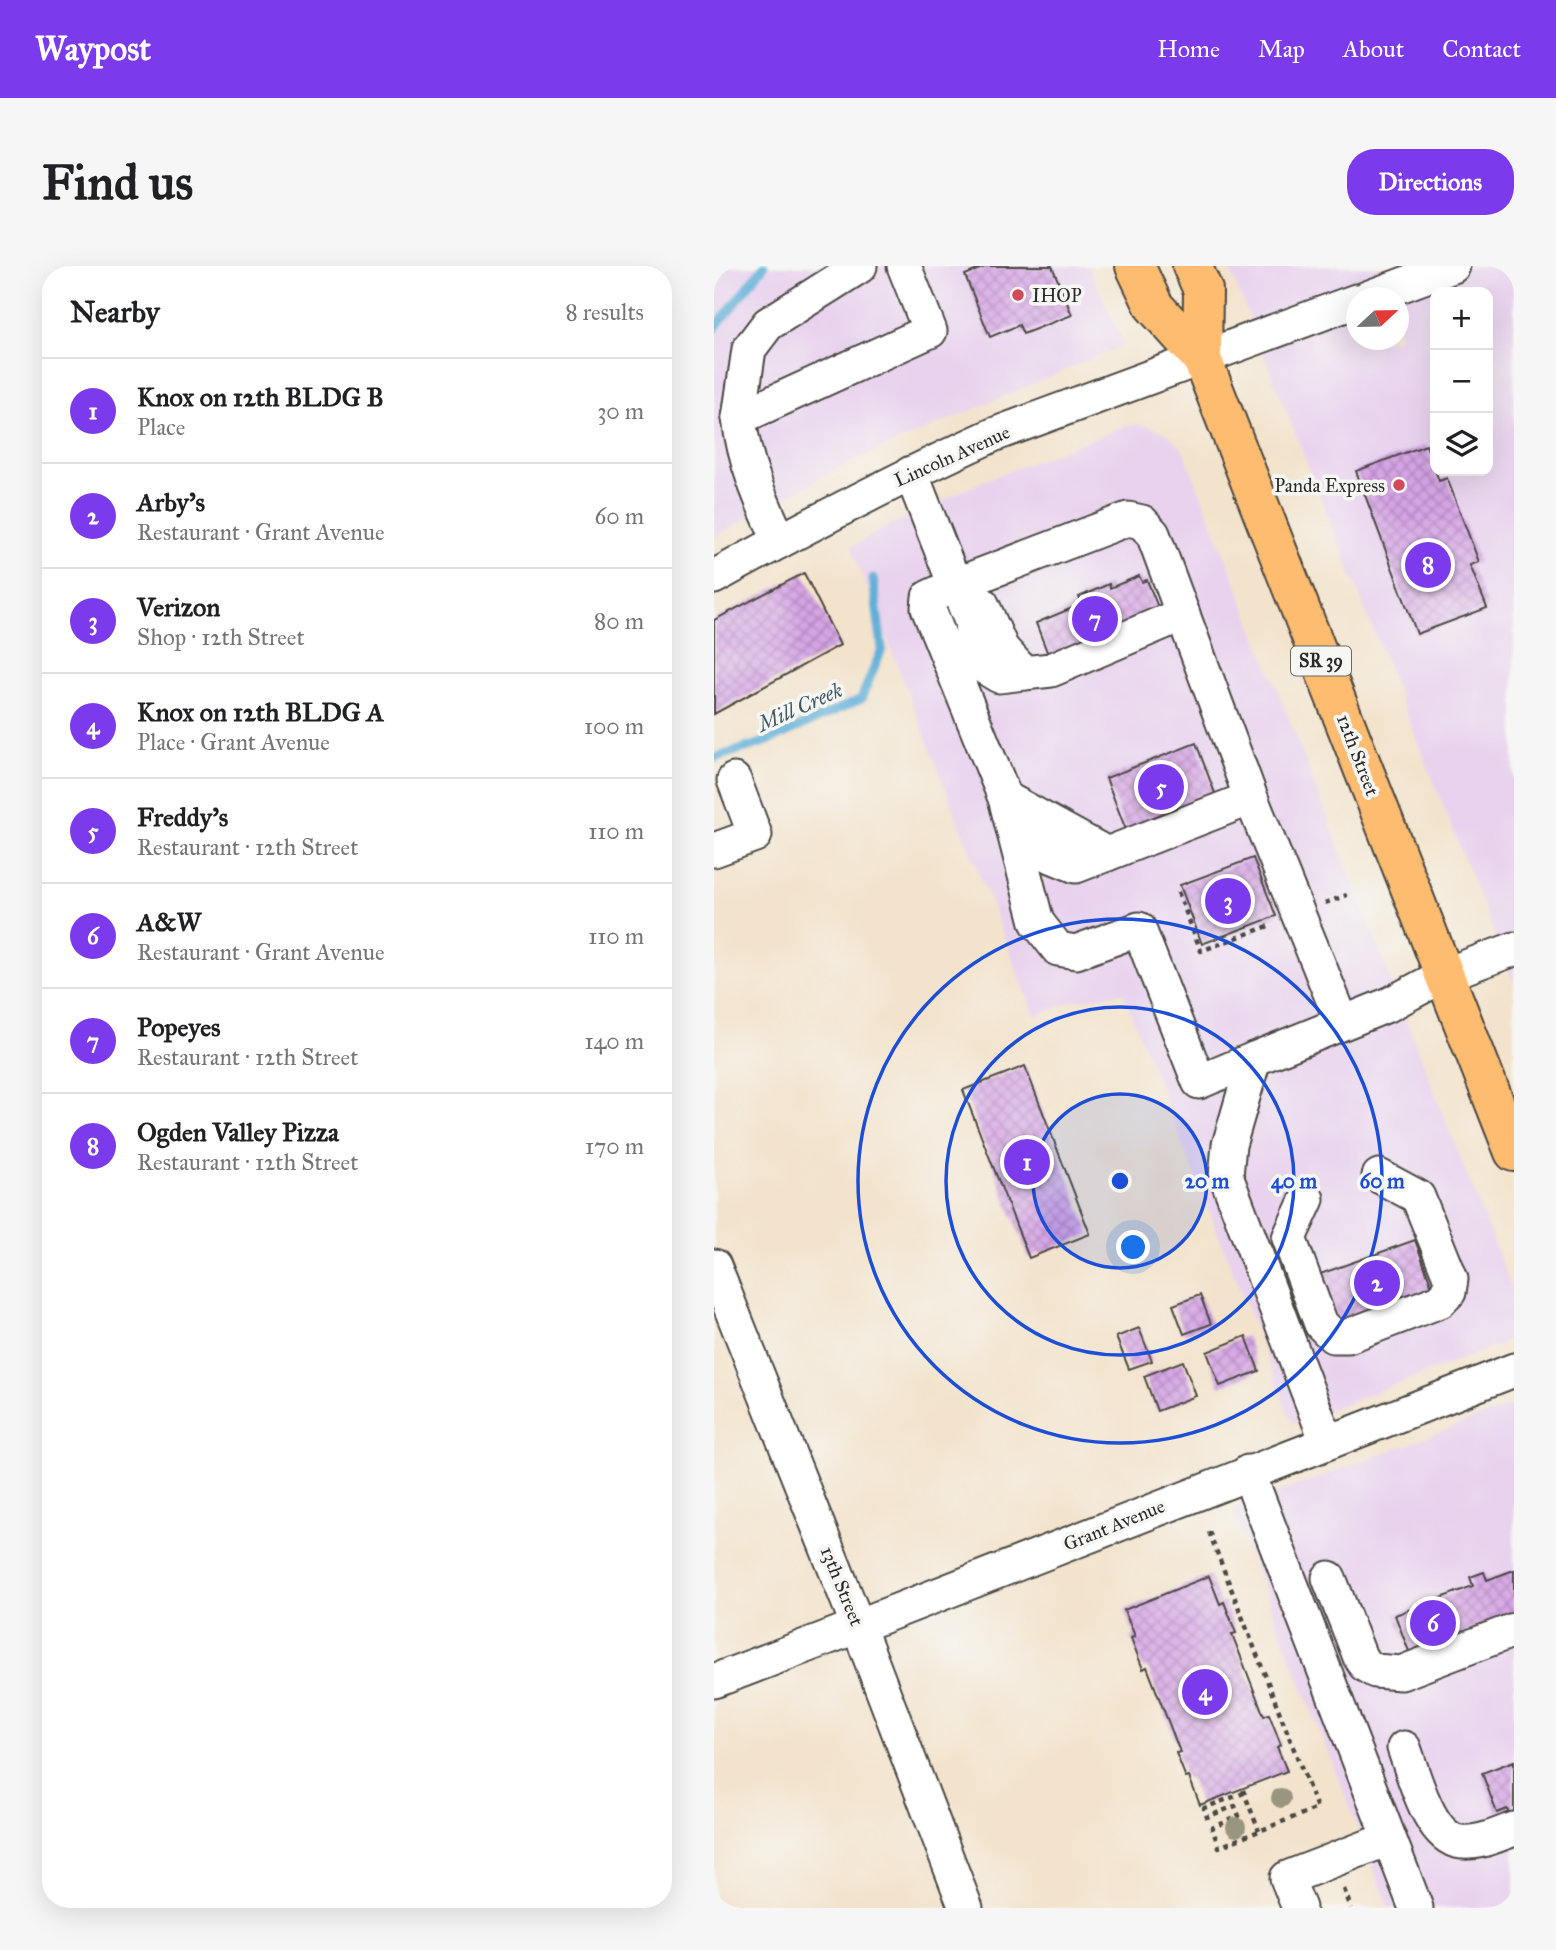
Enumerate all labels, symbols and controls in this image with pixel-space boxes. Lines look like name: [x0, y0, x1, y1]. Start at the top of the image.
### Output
text: Waypost: [35, 29, 151, 69]
text: Home: [1157, 34, 1220, 64]
text: Map: [1258, 34, 1305, 64]
text: About: [1343, 34, 1404, 64]
text: Contact: [1442, 34, 1521, 64]
button: Directions: [1347, 149, 1514, 215]
text: Find us: [42, 153, 193, 212]
place label: IHOP: [1032, 284, 1082, 307]
marker: IHOP: [1010, 287, 1026, 303]
north arrow: [1346, 287, 1409, 350]
map controls: [1430, 287, 1493, 476]
button: +: [1430, 287, 1493, 350]
text: Nearby: [70, 294, 160, 330]
text: 8 results: [565, 298, 644, 326]
button: −: [1430, 350, 1493, 413]
text: Knox on 12th BLDG B: [137, 381, 384, 413]
text: 1: [88, 397, 98, 425]
text: 30 m: [597, 397, 644, 425]
text: Place: [137, 413, 185, 441]
button: layers: [1430, 413, 1493, 476]
street label: Lincoln Avenue: [891, 420, 1013, 492]
place label: Panda Express: [1274, 474, 1385, 497]
marker: Panda Express: [1391, 477, 1407, 493]
text: Arby's: [137, 486, 205, 518]
text: 2: [87, 502, 99, 530]
text: 60 m: [595, 502, 644, 530]
text: Restaurant · Grant Avenue: [137, 518, 385, 546]
pin: 8: [1405, 539, 1451, 591]
text: Verizon: [137, 591, 220, 623]
pin: 7: [1072, 593, 1118, 645]
text: 3: [88, 607, 98, 635]
text: 80 m: [594, 607, 644, 635]
text: Shop · 12th Street: [137, 623, 305, 651]
road number: SR 39: [1291, 646, 1351, 676]
water label: Mill Creek: [752, 677, 847, 738]
text: Knox on 12th BLDG A: [137, 696, 384, 728]
street label: 12th Street: [1332, 711, 1384, 799]
text: 4: [87, 712, 99, 740]
text: 100 m: [584, 712, 644, 740]
text: Place · Grant Avenue: [137, 728, 330, 756]
pin: 5: [1138, 761, 1184, 813]
text: Freddy's: [137, 801, 228, 833]
text: 5: [88, 817, 98, 845]
text: 110 m: [588, 817, 644, 845]
text: Restaurant · 12th Street: [137, 833, 358, 861]
pin: 3: [1205, 875, 1251, 927]
text: A&W: [137, 906, 201, 938]
text: 6: [87, 922, 99, 950]
text: 110 m: [588, 922, 644, 950]
text: Restaurant · Grant Avenue: [137, 938, 385, 966]
text: Popeyes: [137, 1011, 220, 1043]
text: 7: [87, 1027, 99, 1055]
text: 140 m: [584, 1027, 644, 1055]
text: Restaurant · 12th Street: [137, 1043, 358, 1071]
text: Ogden Valley Pizza: [137, 1116, 339, 1148]
text: 8: [87, 1132, 99, 1160]
text: 170 m: [585, 1132, 644, 1160]
pin: 1: [1004, 1136, 1050, 1188]
text: Restaurant · 12th Street: [137, 1148, 358, 1176]
text: 20 m: [1185, 1168, 1230, 1194]
text: 40 m: [1271, 1168, 1317, 1194]
text: 60 m: [1359, 1168, 1405, 1194]
centre of rings: [1108, 1169, 1132, 1193]
your location: [1116, 1230, 1150, 1264]
pin: 2: [1354, 1257, 1400, 1309]
street label: Grant Avenue: [1060, 1494, 1168, 1556]
street label: 13th Street: [816, 1543, 868, 1629]
pin: 6: [1410, 1597, 1456, 1649]
pin: 4: [1182, 1666, 1228, 1718]

